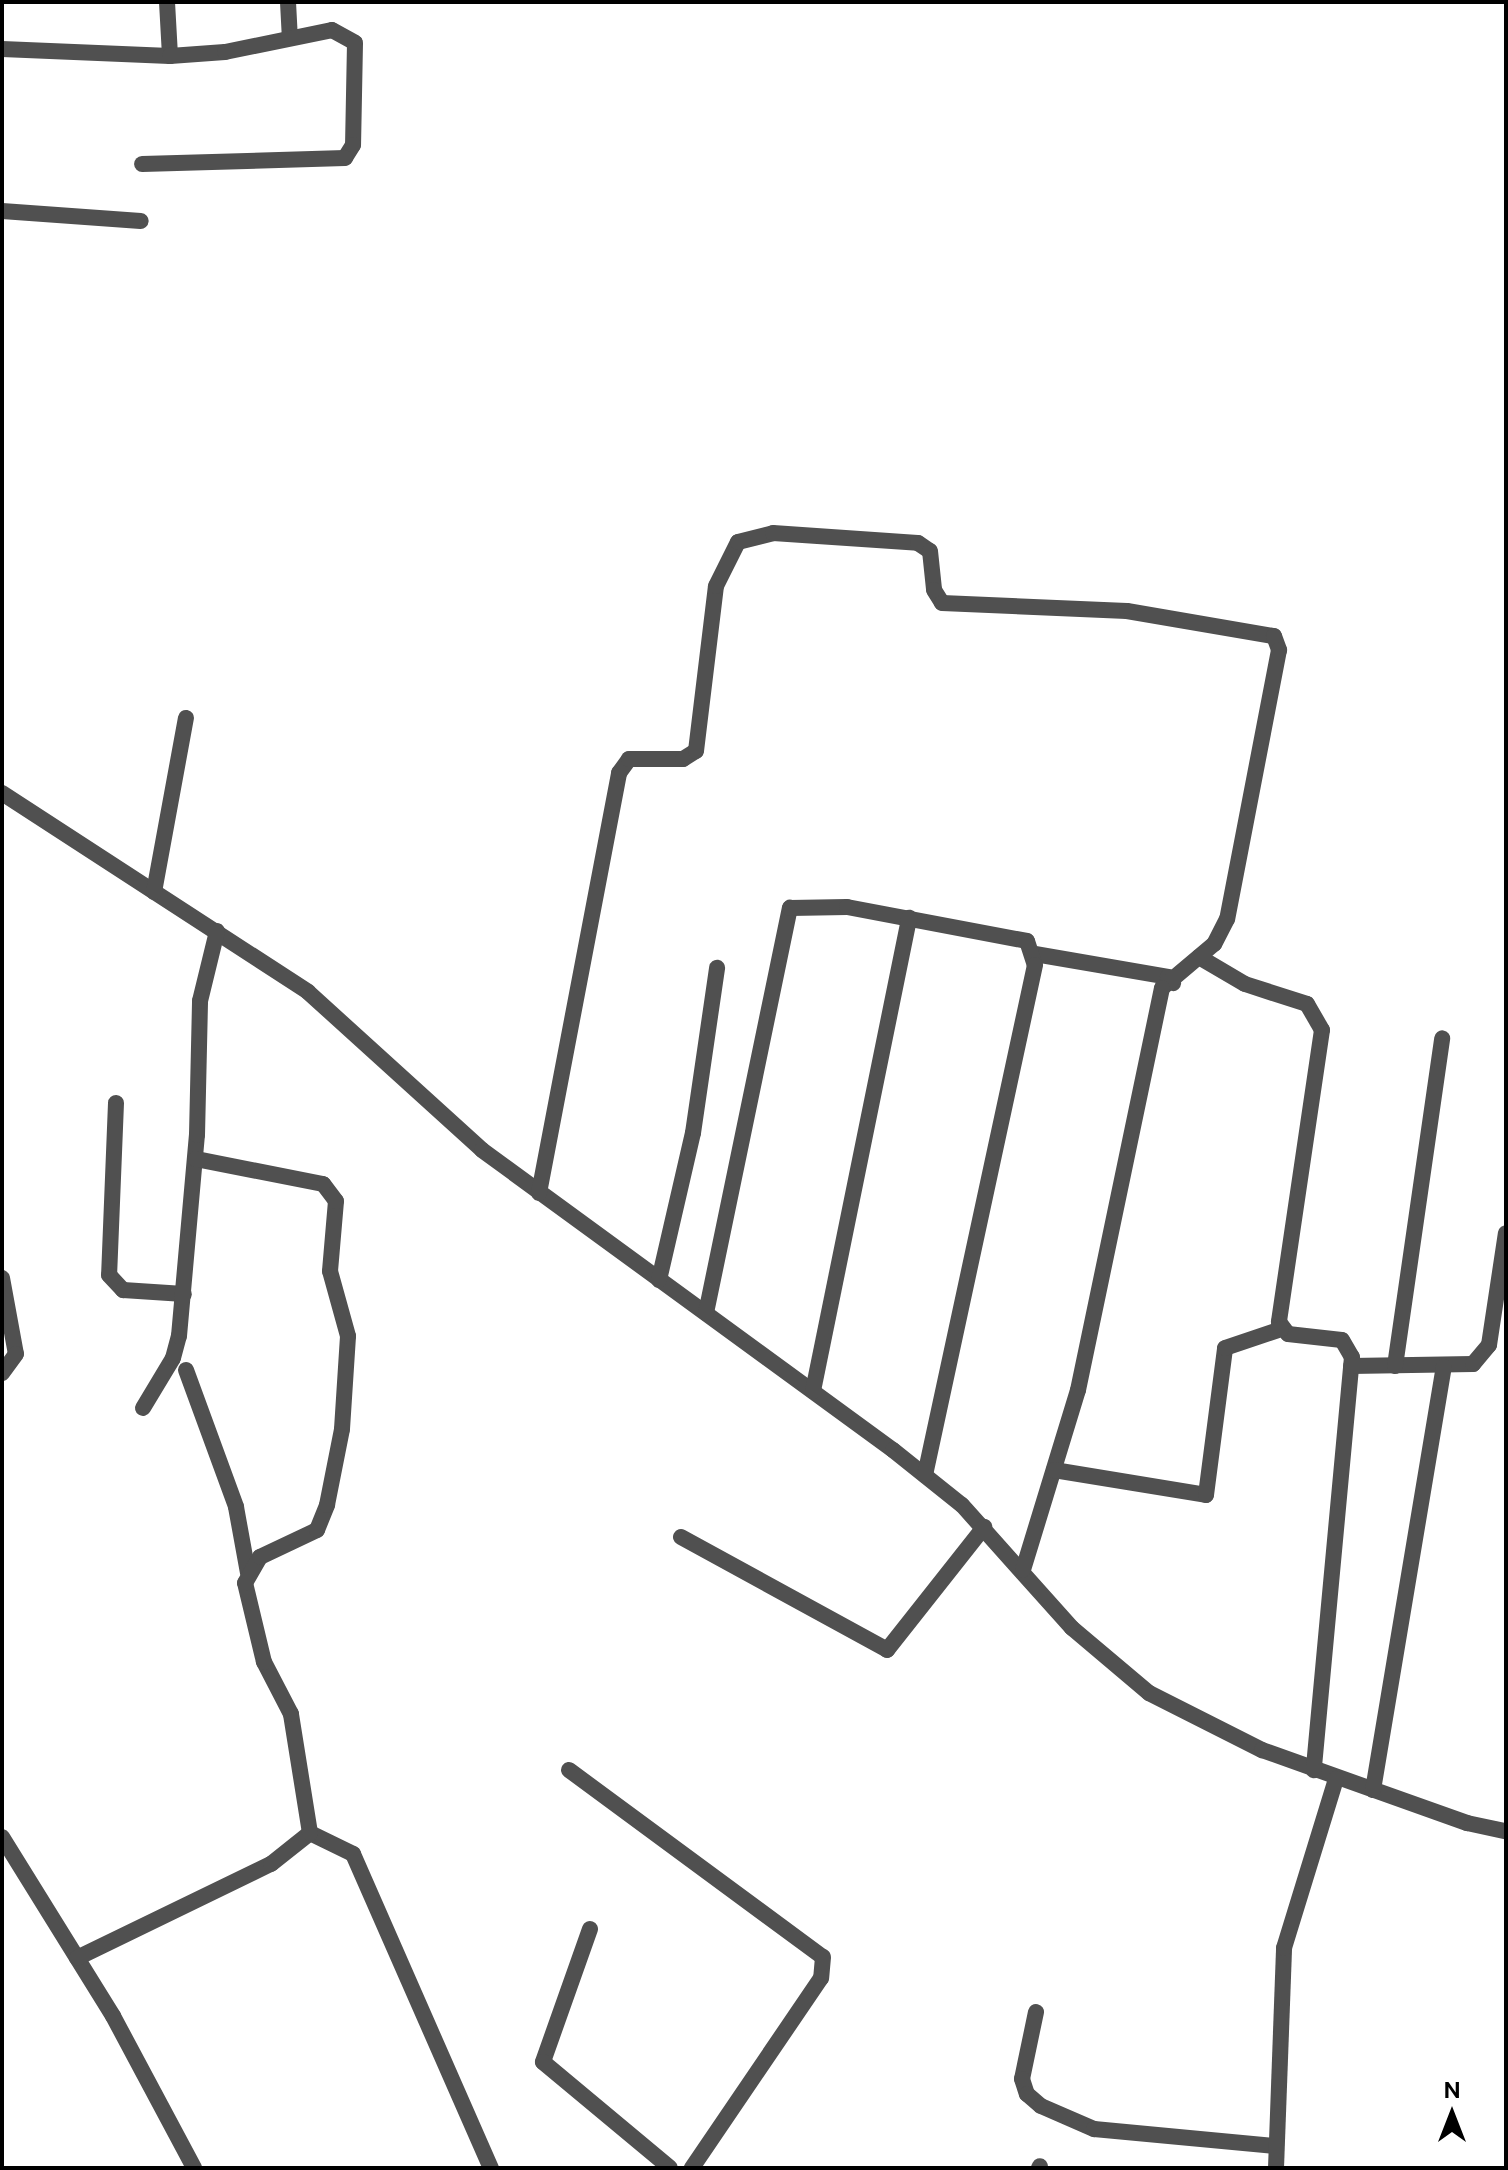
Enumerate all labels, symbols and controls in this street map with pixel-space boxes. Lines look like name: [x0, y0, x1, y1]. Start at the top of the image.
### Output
north arrow: [1412, 2074, 1492, 2154]
text: N: [1443, 2077, 1461, 2103]

